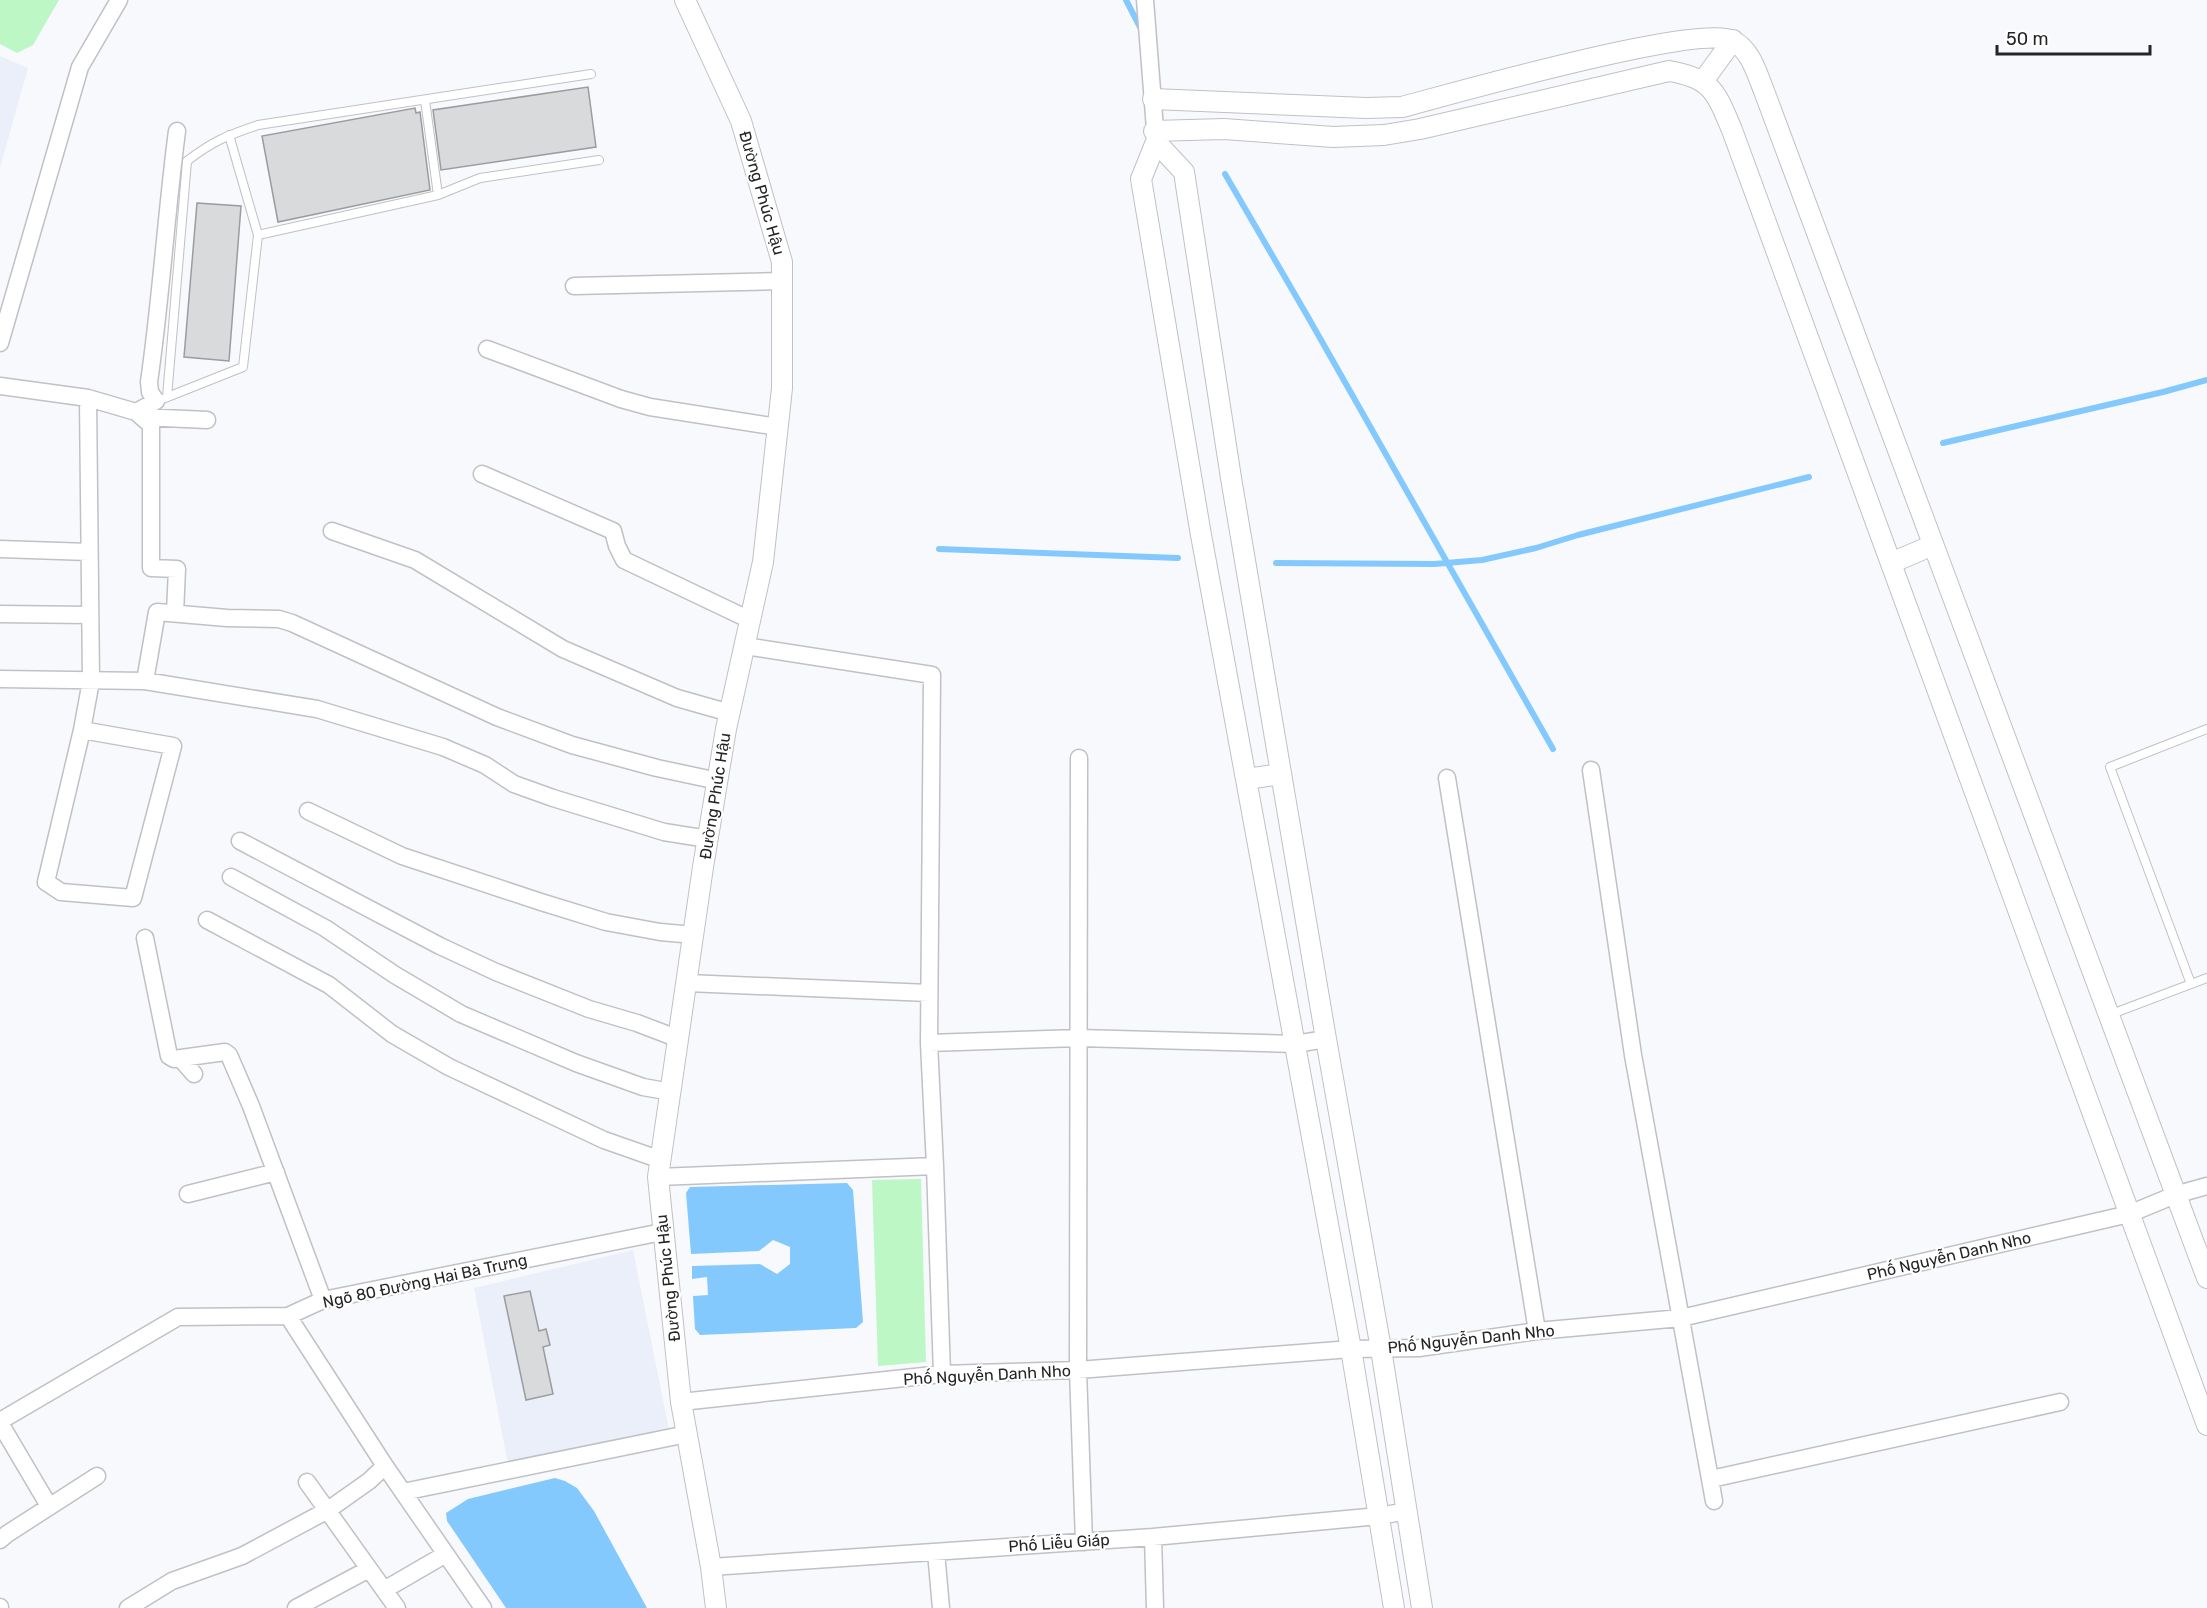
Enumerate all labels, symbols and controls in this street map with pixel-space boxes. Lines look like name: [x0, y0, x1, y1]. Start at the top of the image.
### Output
scale bar: [1997, 18, 2150, 56]
text: 50 m: [2006, 28, 2049, 50]
street label: Đường Phúc Hậu: [735, 129, 789, 257]
street label: Đường Phúc Hậu: [696, 731, 734, 861]
street label: Đường Phúc Hậu: [652, 1213, 684, 1343]
street label: Phố Nguyễn Danh Nho: [1865, 1227, 2033, 1284]
street label: Ngõ 80 Đường Hai Bà Trưng: [321, 1250, 529, 1312]
street label: Phố Nguyễn Danh Nho: [1386, 1319, 1555, 1357]
street label: Phố Nguyễn Danh Nho: [903, 1360, 1071, 1389]
street label: Phố Liễu Giáp: [1008, 1529, 1110, 1556]

